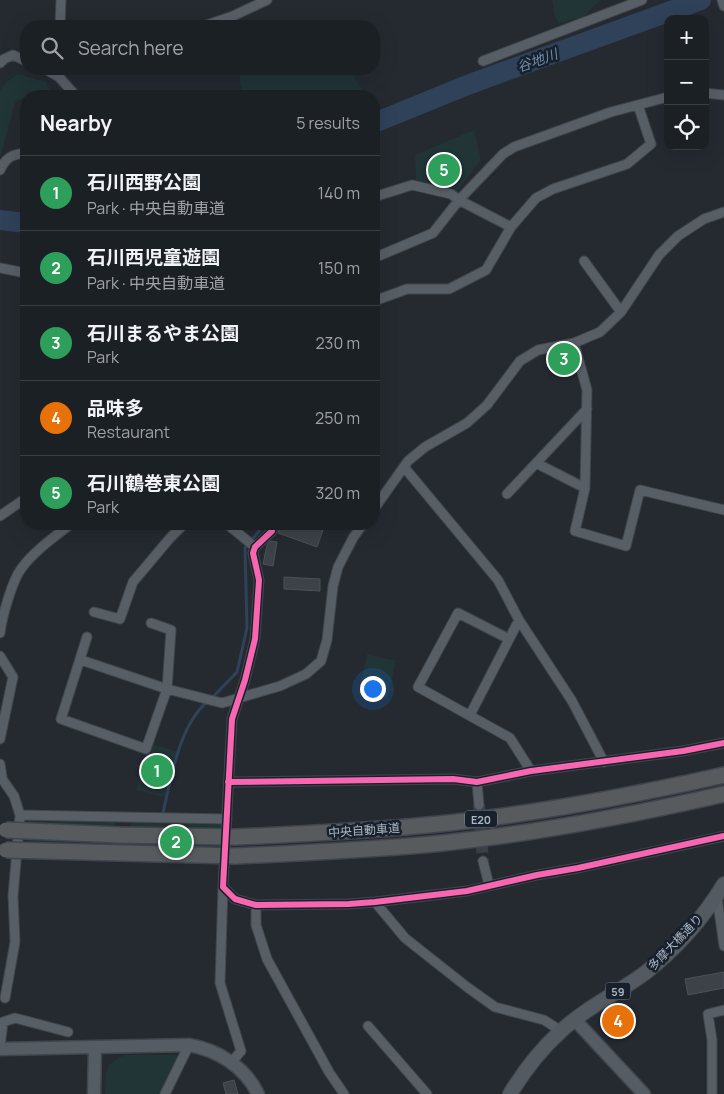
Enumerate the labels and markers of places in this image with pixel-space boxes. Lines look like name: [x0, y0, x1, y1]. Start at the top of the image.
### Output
pin: 5: [428, 151, 460, 189]
pin: 3: [548, 340, 580, 378]
pin: 1: [141, 752, 173, 790]
pin: 2: [160, 823, 192, 861]
pin: 4: [602, 1002, 634, 1040]

